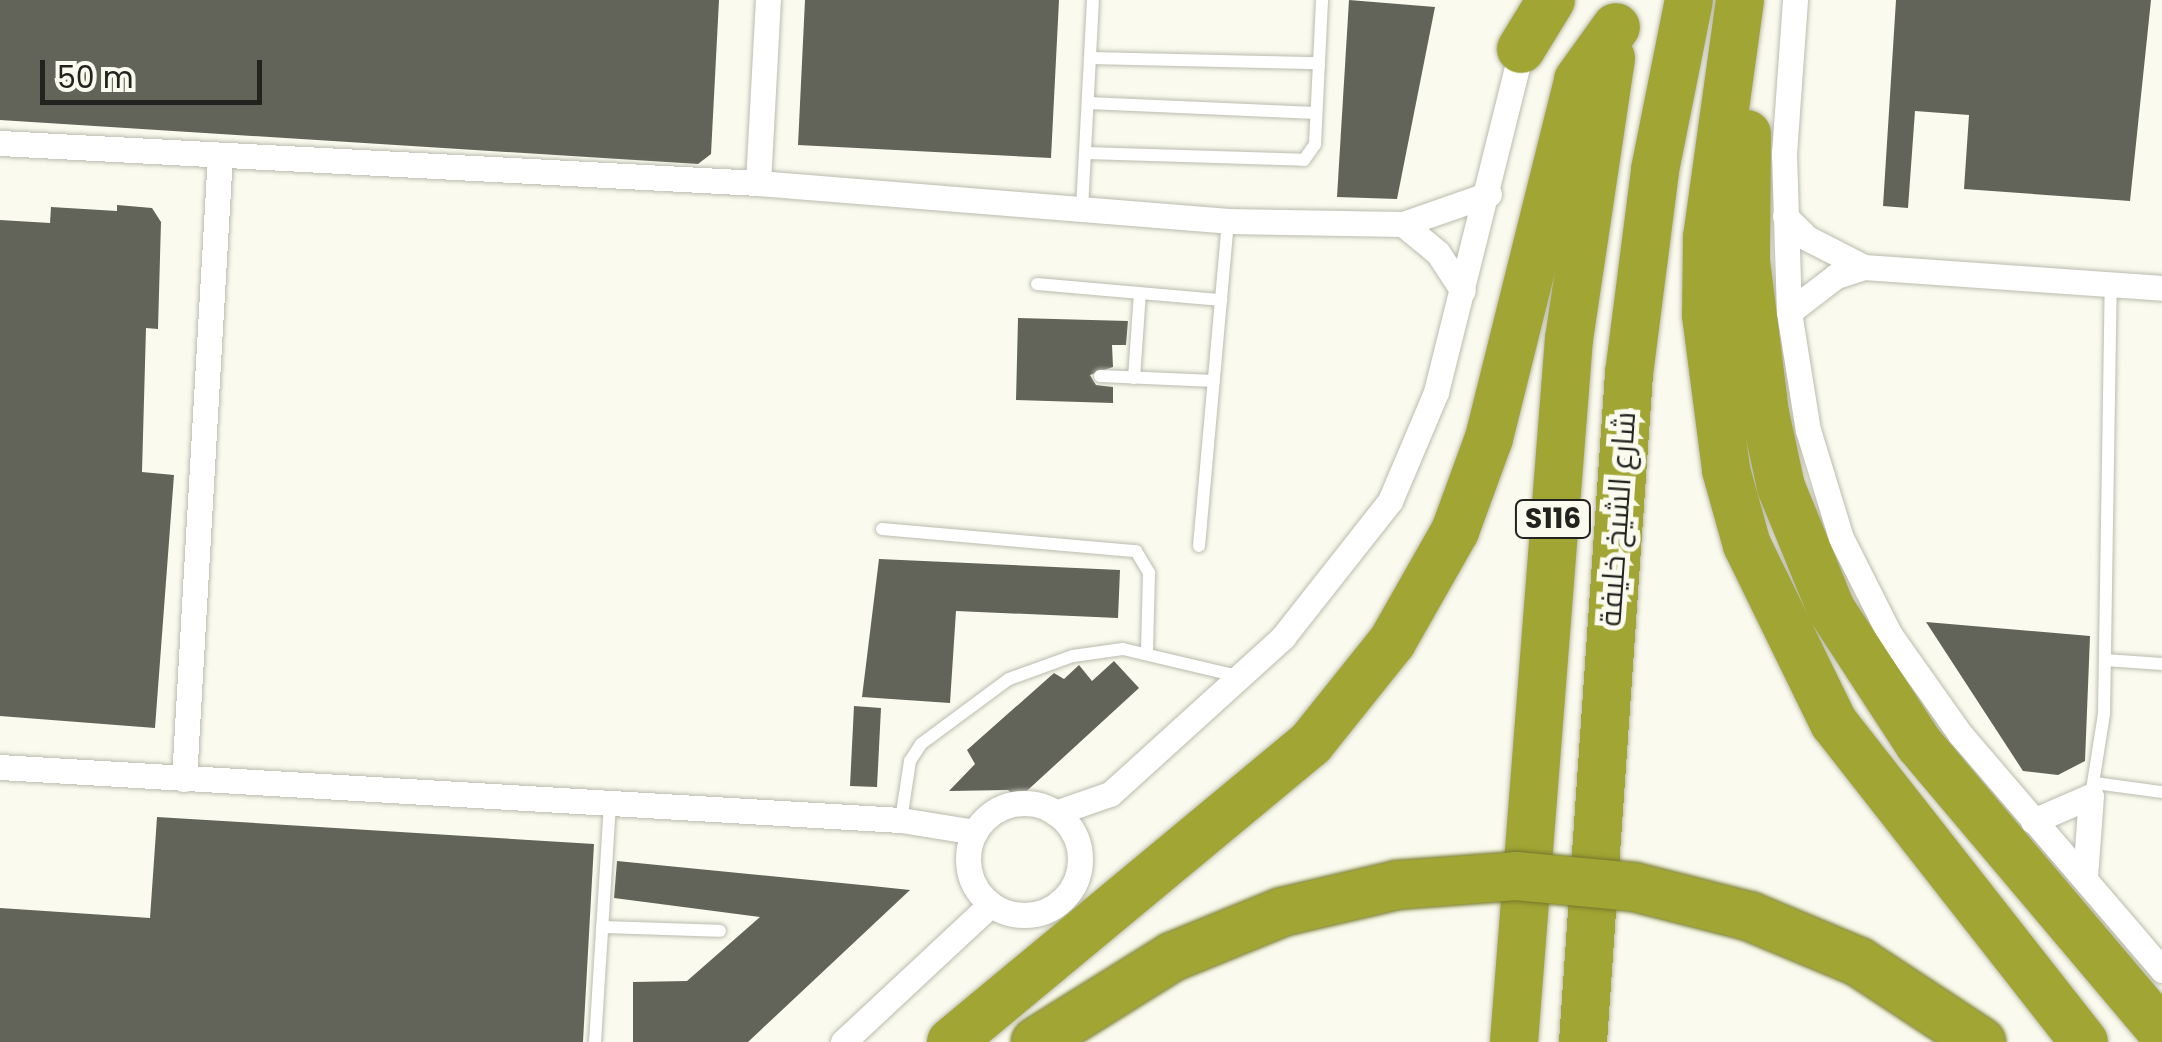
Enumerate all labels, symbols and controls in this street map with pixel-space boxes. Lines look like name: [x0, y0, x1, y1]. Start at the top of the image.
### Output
scale bar: [45, 40, 268, 102]
text: 50 m: [57, 56, 134, 99]
street label: شارع الشيخ خليفة: [1593, 410, 1643, 628]
road number: S116: [1513, 496, 1593, 542]

